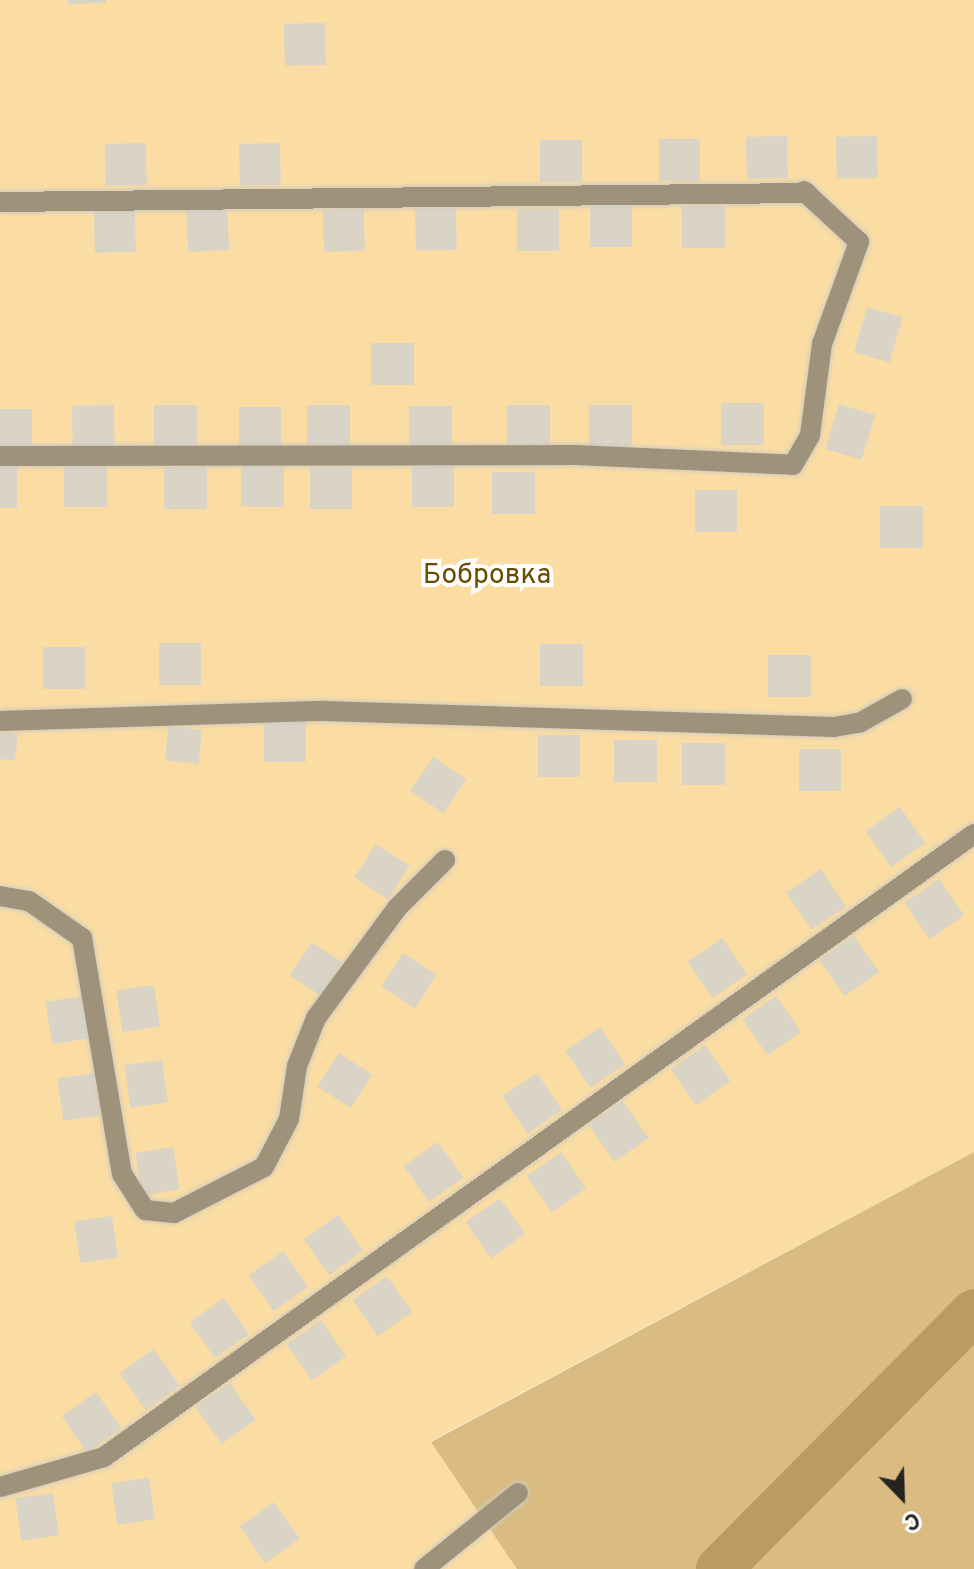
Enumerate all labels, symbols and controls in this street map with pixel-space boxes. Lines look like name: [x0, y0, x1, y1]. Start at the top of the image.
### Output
park label: Бобровка: [423, 559, 551, 593]
north arrow: [862, 1457, 942, 1537]
text: С: [900, 1504, 923, 1535]

